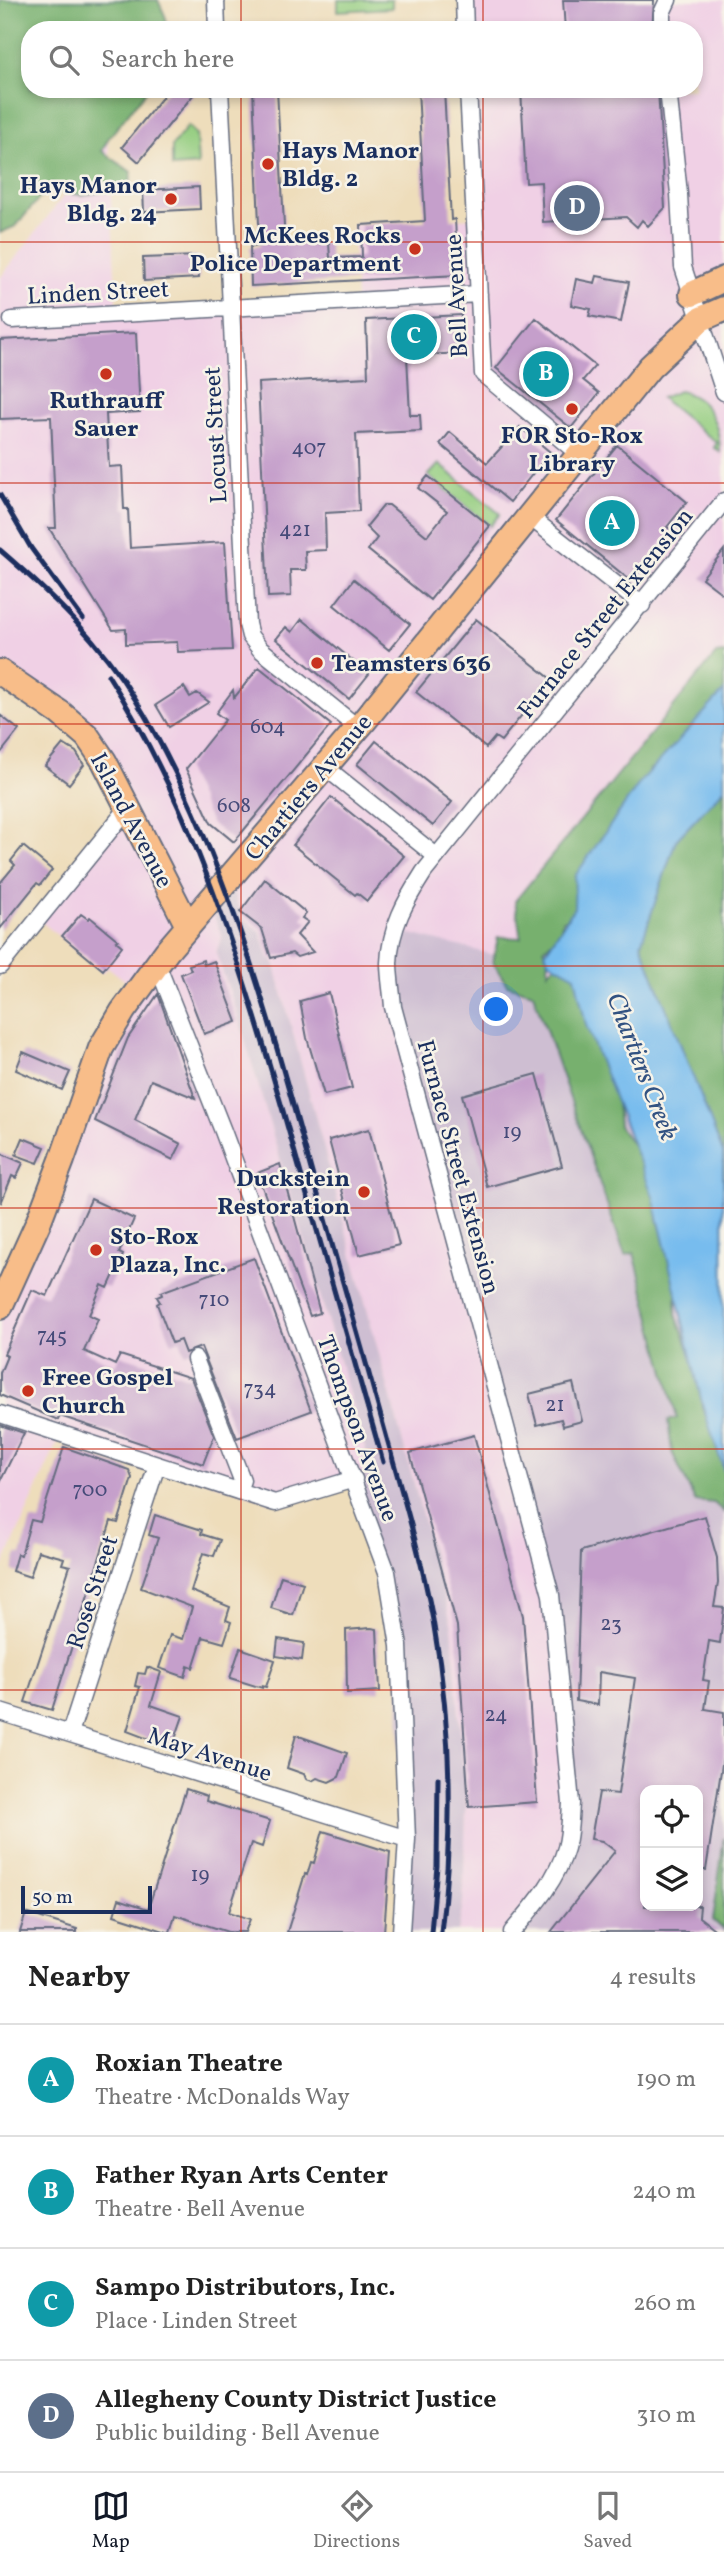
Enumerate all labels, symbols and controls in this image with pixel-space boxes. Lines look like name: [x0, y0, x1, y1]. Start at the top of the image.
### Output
search box: [21, 21, 703, 98]
icon: search: [45, 41, 83, 79]
text: Search here: [101, 42, 234, 78]
place label: Hays Manor Bldg. 2: [282, 135, 419, 197]
marker: Hays Manor Bldg. 2: [260, 156, 276, 172]
place label: Hays Manor Bldg. 24: [20, 170, 157, 232]
pin: D: [554, 182, 600, 234]
marker: Hays Manor Bldg. 24: [163, 191, 179, 207]
place label: McKees Rocks Police Department: [190, 220, 401, 282]
street label: Bell Avenue: [438, 233, 478, 359]
marker: McKees Rocks Police Department: [407, 241, 423, 257]
street label: Linden Street: [26, 273, 170, 315]
pin: C: [391, 311, 437, 363]
pin: B: [523, 348, 569, 400]
marker: Ruthrauff Sauer: [98, 366, 114, 382]
street label: Locust Street: [196, 366, 238, 504]
place label: Ruthrauff Sauer: [49, 385, 165, 447]
marker: FOR Sto-Rox Library: [564, 401, 580, 417]
place label: FOR Sto-Rox Library: [501, 420, 643, 482]
house number: 407: [292, 434, 326, 463]
pin: A: [589, 497, 635, 549]
street label: Furnace Street Extension: [511, 502, 702, 727]
house number: 421: [279, 516, 311, 545]
place label: Teamsters 636: [331, 648, 491, 682]
marker: Teamsters 636: [309, 655, 325, 671]
street label: Chartiers Avenue: [238, 707, 381, 869]
house number: 604: [250, 713, 286, 742]
street label: Island Avenue: [80, 747, 180, 895]
house number: 608: [217, 792, 251, 821]
water label: Chartiers Creek: [596, 988, 686, 1146]
your location: [479, 992, 513, 1026]
street label: Furnace Street Extension: [407, 1036, 507, 1299]
house number: 19: [502, 1118, 522, 1147]
place label: Duckstein Restoration: [217, 1163, 350, 1225]
marker: Duckstein Restoration: [356, 1184, 372, 1200]
place label: Sto-Rox Plaza, Inc.: [110, 1221, 226, 1283]
marker: Sto-Rox Plaza, Inc.: [88, 1242, 104, 1258]
house number: 710: [199, 1286, 229, 1315]
house number: 745: [37, 1322, 67, 1351]
street label: Thompson Avenue: [307, 1331, 406, 1527]
place label: Free Gospel Church: [42, 1362, 173, 1424]
house number: 734: [244, 1375, 276, 1404]
marker: Free Gospel Church: [20, 1383, 36, 1399]
house number: 21: [545, 1391, 565, 1420]
house number: 700: [72, 1476, 108, 1505]
street label: Rose Street: [59, 1531, 128, 1654]
house number: 23: [600, 1610, 622, 1639]
house number: 24: [484, 1701, 508, 1730]
street label: May Avenue: [143, 1720, 276, 1792]
map controls: [640, 1785, 703, 1911]
button: locate: [640, 1785, 703, 1848]
button: layers: [640, 1848, 703, 1911]
house number: 19: [190, 1861, 210, 1890]
scale bar: [21, 1883, 152, 1915]
text: 50 m: [32, 1885, 73, 1911]
text: Nearby: [28, 1957, 130, 1999]
text: 4 results: [610, 1962, 696, 1994]
text: Roxian Theatre: [95, 2046, 283, 2082]
text: A: [43, 2064, 59, 2096]
text: 190 m: [636, 2064, 696, 2096]
text: Theatre · McDonalds Way: [95, 2082, 350, 2114]
text: Father Ryan Arts Center: [95, 2158, 388, 2194]
text: B: [43, 2176, 59, 2208]
text: 240 m: [632, 2176, 696, 2208]
text: Theatre · Bell Avenue: [95, 2194, 305, 2226]
text: Sampo Distributors, Inc.: [95, 2270, 396, 2306]
text: C: [44, 2288, 58, 2320]
text: 260 m: [633, 2288, 696, 2320]
text: Place · Linden Street: [95, 2306, 298, 2338]
text: Allegheny County District Justice: [95, 2382, 496, 2418]
text: D: [43, 2400, 59, 2432]
text: 310 m: [636, 2400, 696, 2432]
text: Public building · Bell Avenue: [95, 2418, 380, 2450]
tab: Map: [92, 2487, 130, 2555]
tab: Directions: [313, 2487, 400, 2555]
tab: Saved: [583, 2487, 632, 2555]

